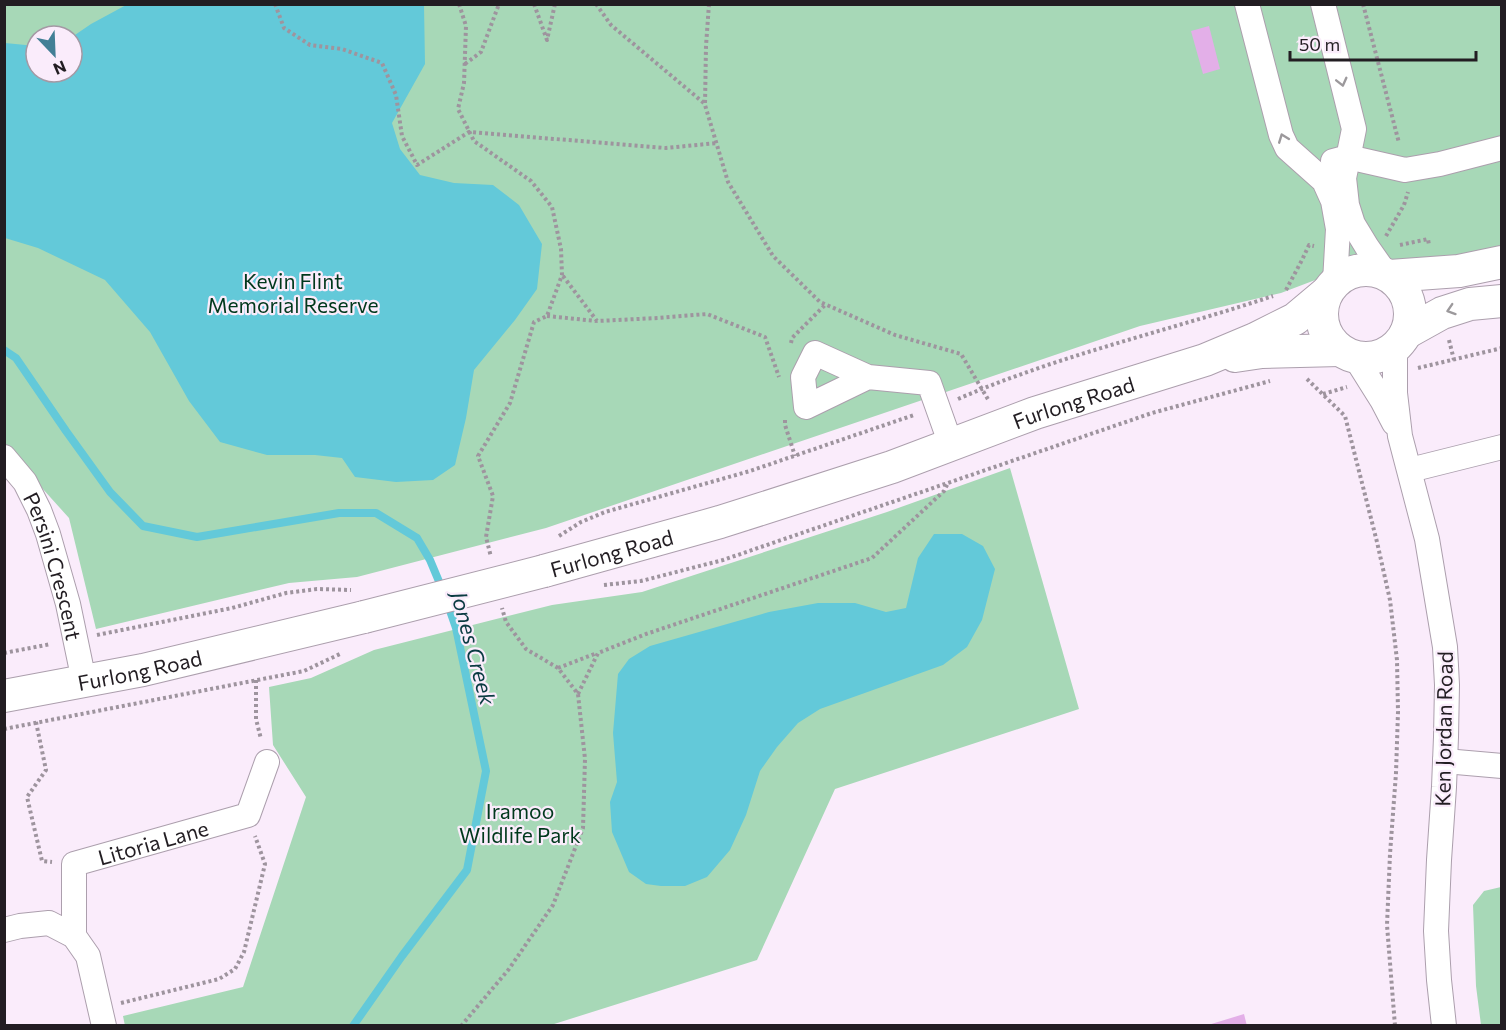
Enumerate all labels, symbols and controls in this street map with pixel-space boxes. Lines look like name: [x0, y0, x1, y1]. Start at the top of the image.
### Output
north arrow: [24, 24, 84, 84]
scale bar: [1290, 24, 1476, 62]
text: 50 m: [1299, 33, 1340, 55]
text: N: [51, 57, 69, 79]
one-way arrow: [1335, 76, 1348, 86]
one-way arrow: [1278, 133, 1290, 144]
park label: Kevin Flint Memorial Reserve: [207, 268, 379, 317]
one-way arrow: [1446, 303, 1457, 315]
street label: Furlong Road: [1009, 370, 1137, 433]
street label: Persini Crescent: [19, 488, 88, 642]
street label: Furlong Road: [547, 523, 676, 581]
water label: Jones Creek: [445, 586, 502, 709]
street label: Furlong Road: [75, 644, 204, 695]
street label: Ken Jordan Road: [1429, 651, 1457, 807]
park label: Iramoo Wildlife Park: [459, 798, 581, 847]
street label: Litoria Lane: [95, 814, 211, 869]

